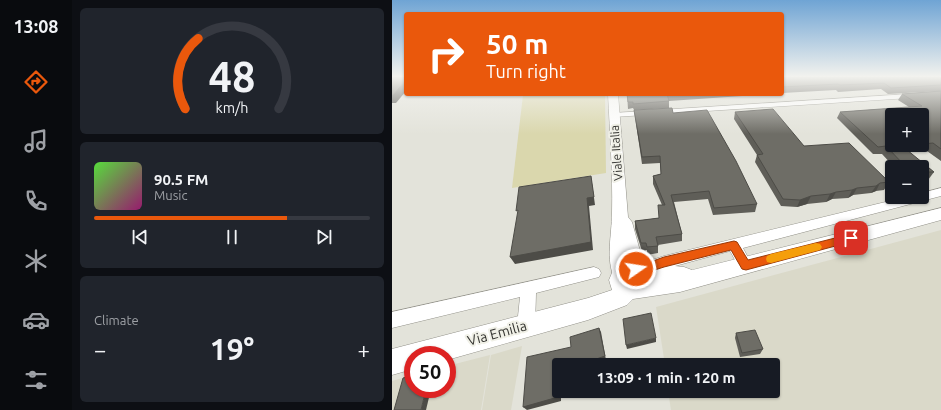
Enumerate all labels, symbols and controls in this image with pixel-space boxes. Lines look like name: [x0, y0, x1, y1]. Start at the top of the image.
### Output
text: 13:08: [13, 16, 59, 36]
icon: right: [420, 28, 472, 80]
text: 50 m: [486, 28, 548, 59]
text: 48: [209, 53, 255, 100]
text: Turn right: [486, 61, 566, 81]
icon: directions: [22, 68, 50, 96]
text: km/h: [216, 100, 248, 116]
map controls: [885, 108, 929, 204]
button: +: [885, 108, 929, 152]
street label: Viale Italia: [608, 125, 624, 181]
icon: music: [22, 127, 50, 155]
button: −: [885, 160, 929, 204]
text: 90.5 FM: [154, 171, 208, 188]
icon: phone: [22, 187, 50, 215]
text: Music: [154, 188, 188, 202]
pin: [834, 221, 868, 255]
icon: previous: [129, 226, 151, 248]
icon: pause: [221, 226, 243, 248]
icon: next: [313, 226, 335, 248]
icon: arrive: [840, 227, 862, 249]
icon: climate: [22, 247, 50, 275]
position arrow: [615, 248, 657, 290]
icon: car: [22, 306, 50, 334]
text: Climate: [94, 313, 139, 327]
street label: Via Emilia: [466, 317, 528, 349]
text: 19°: [210, 332, 254, 366]
text: −: [94, 337, 106, 362]
text: +: [358, 337, 370, 362]
speed limit sign: 50: [404, 346, 456, 398]
icon: filters: [22, 366, 50, 394]
text: 13:09 · 1 min · 120 m: [597, 369, 735, 386]

